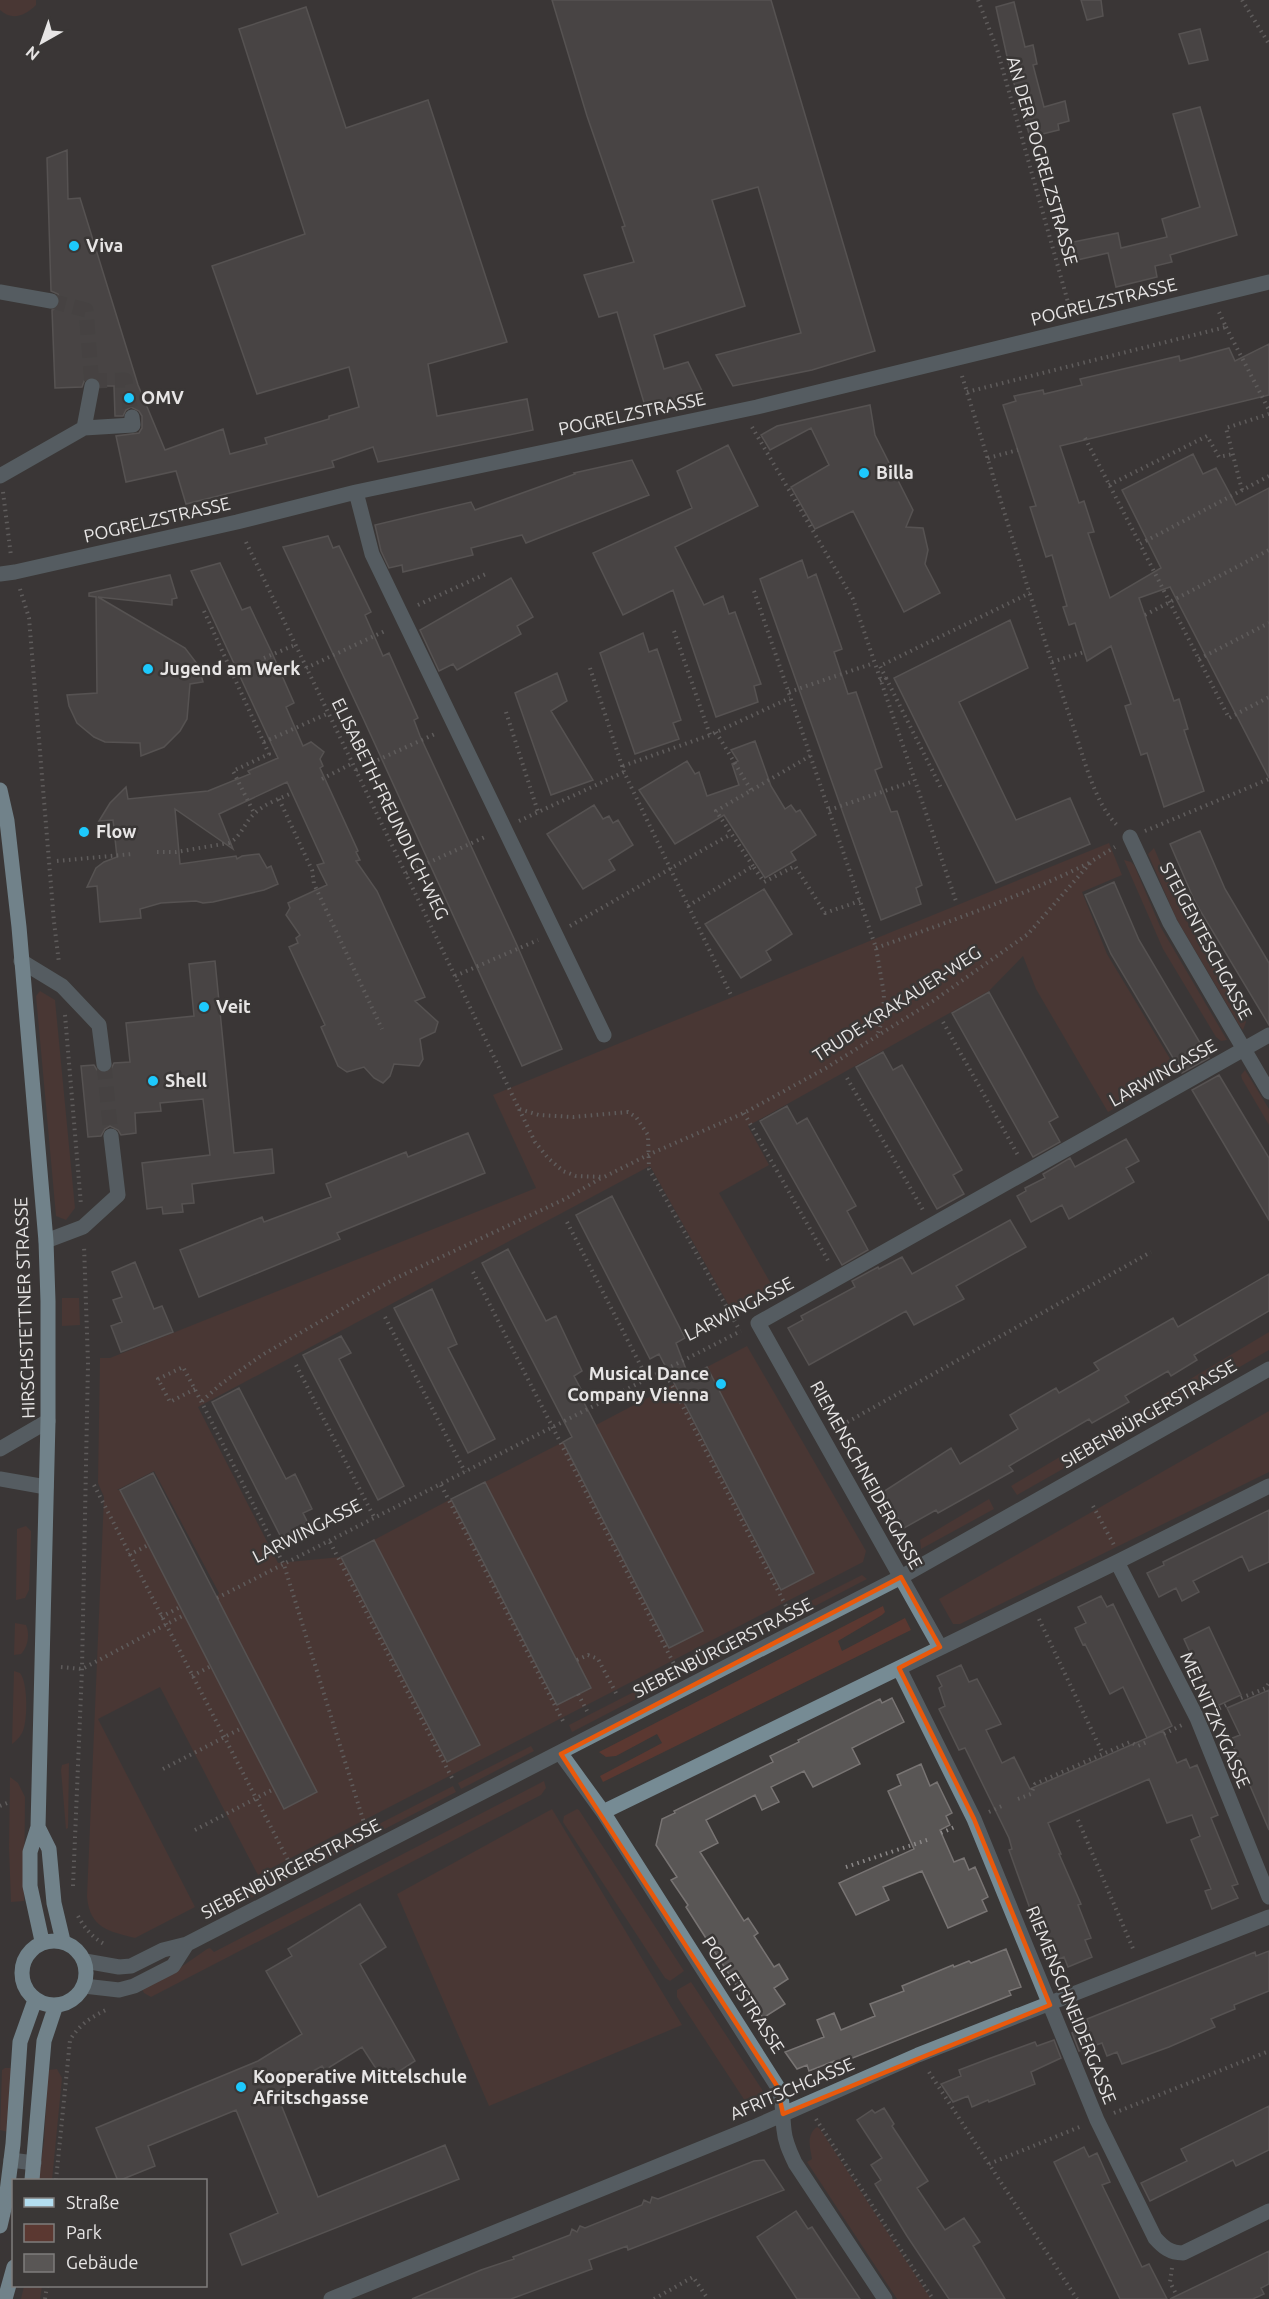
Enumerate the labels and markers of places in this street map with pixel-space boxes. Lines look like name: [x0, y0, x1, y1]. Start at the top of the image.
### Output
place label: Viva: [86, 235, 123, 255]
marker: Viva: [67, 239, 81, 253]
place label: OMV: [141, 387, 184, 407]
marker: OMV: [122, 391, 136, 405]
place label: Billa: [876, 462, 914, 482]
marker: Billa: [857, 466, 871, 480]
place label: Jugend am Werk: [160, 658, 300, 678]
marker: Jugend am Werk: [141, 662, 155, 676]
place label: Flow: [96, 821, 136, 841]
marker: Flow: [77, 825, 91, 839]
place label: Veit: [216, 996, 251, 1016]
marker: Veit: [197, 1000, 211, 1014]
place label: Shell: [165, 1070, 208, 1090]
marker: Shell: [146, 1074, 160, 1088]
place label: Musical Dance Company Vienna: [567, 1363, 709, 1404]
marker: Musical Dance Company Vienna: [714, 1377, 728, 1391]
place label: Kooperative Mittelschule Afritschgasse: [253, 2066, 467, 2107]
marker: Kooperative Mittelschule Afritschgasse: [234, 2080, 248, 2094]

